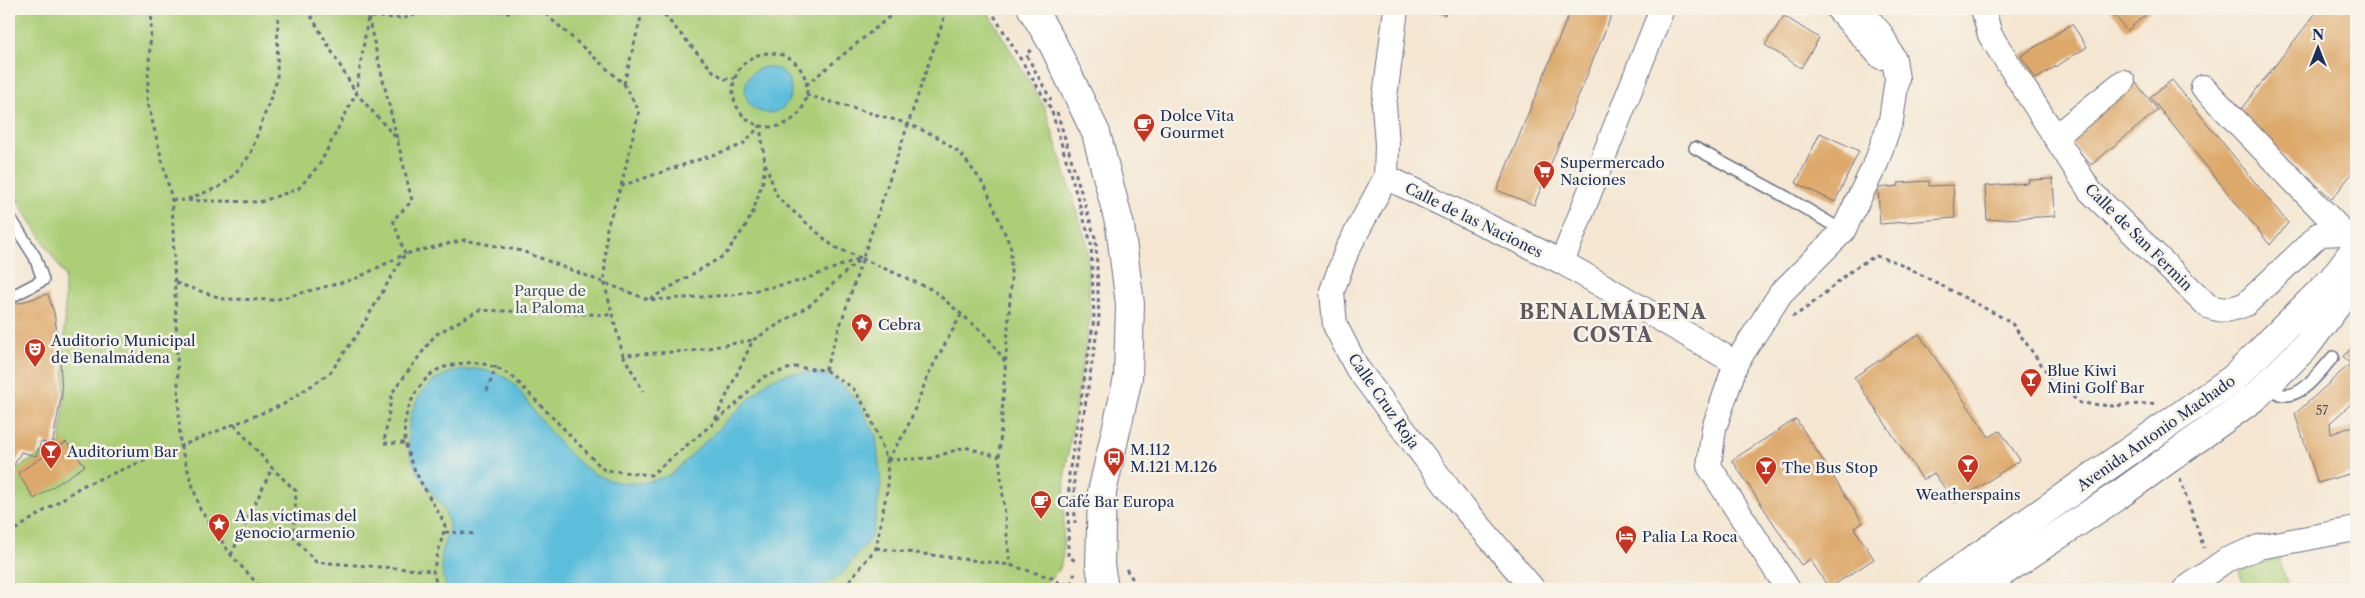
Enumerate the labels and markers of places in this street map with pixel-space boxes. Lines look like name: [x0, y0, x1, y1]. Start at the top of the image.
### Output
place label: Dolce Vita Gourmet: [1160, 106, 1234, 142]
cafe icon: Dolce Vita Gourmet: [1132, 112, 1156, 143]
place label: Supermercado Naciones: [1560, 153, 1665, 189]
supermarket icon: Supermercado Naciones: [1532, 159, 1556, 190]
place icon: Cebra: [850, 312, 874, 343]
place label: Cebra: [878, 315, 921, 334]
place label: Auditorio Municipal de Benalmádena: [50, 331, 196, 367]
theatre icon: Auditorio Municipal de Benalmádena: [23, 337, 47, 368]
place label: Blue Kiwi Mini Golf Bar: [2047, 361, 2145, 397]
bar icon: Blue Kiwi Mini Golf Bar: [2019, 367, 2043, 398]
bar icon: Auditorium Bar: [39, 439, 63, 470]
place label: M.112 M.121 M.126: [1130, 440, 1217, 476]
place label: Auditorium Bar: [66, 442, 179, 461]
bus stop icon: M.112 M.121 M.126: [1102, 446, 1126, 477]
bar icon: Weatherspains: [1956, 453, 1980, 484]
bar icon: The Bus Stop: [1754, 455, 1778, 486]
place label: The Bus Stop: [1782, 458, 1878, 477]
place label: Weatherspains: [1914, 485, 2021, 504]
cafe icon: Café Bar Europa: [1029, 489, 1053, 520]
place label: Café Bar Europa: [1057, 492, 1175, 511]
place label: A las víctimas del genocio armenio: [234, 506, 357, 542]
place icon: A las víctimas del genocio armenio: [207, 512, 231, 543]
hotel icon: Palia La Roca: [1614, 524, 1638, 555]
place label: Palia La Roca: [1642, 527, 1738, 546]

